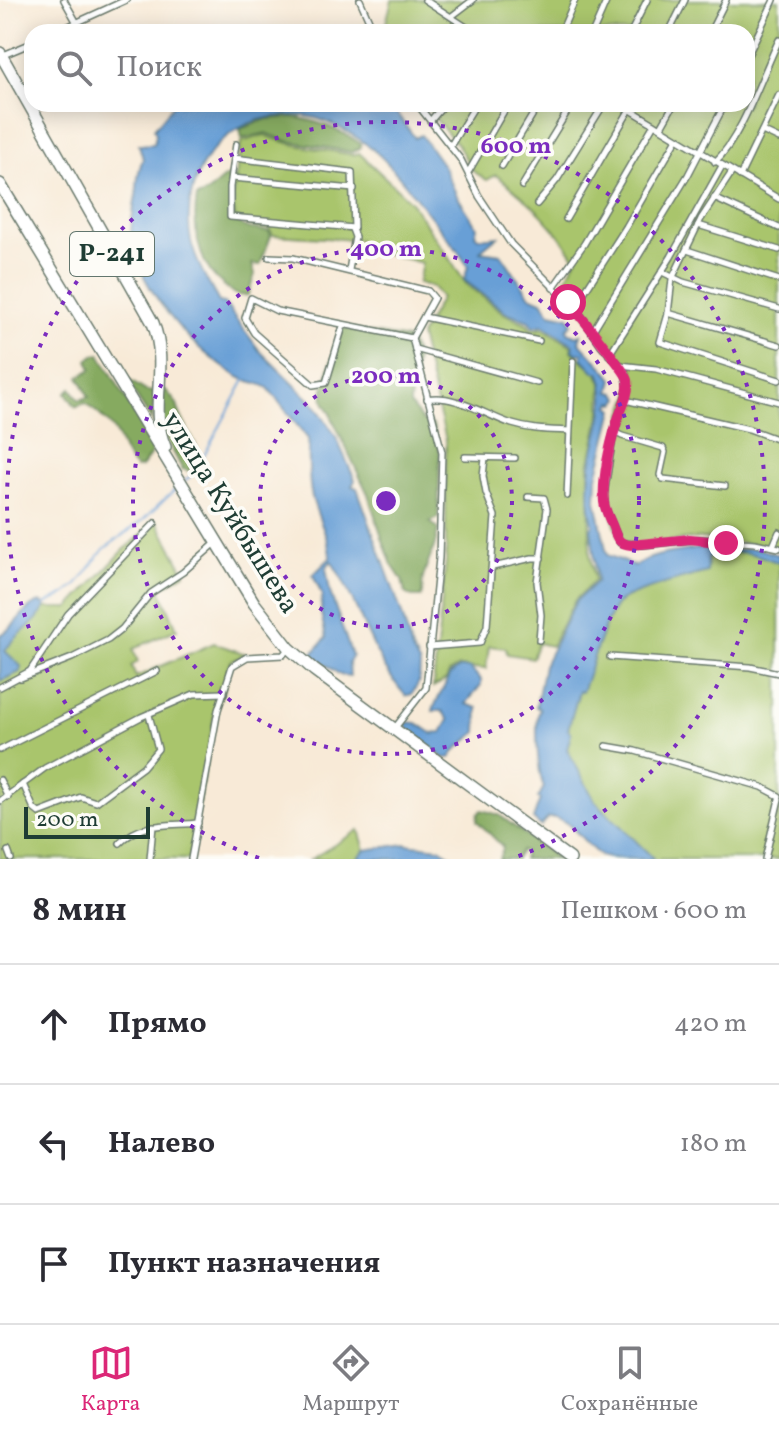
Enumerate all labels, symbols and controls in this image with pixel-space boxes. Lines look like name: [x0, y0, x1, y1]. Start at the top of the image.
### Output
search box: [24, 24, 755, 112]
icon: search: [52, 46, 96, 90]
text: Поиск: [116, 47, 202, 89]
text: 600 m: [481, 130, 551, 164]
road number: Р-241: [70, 232, 154, 276]
text: 400 m: [350, 233, 422, 267]
route start: [550, 284, 586, 320]
text: 200 m: [351, 360, 421, 394]
street label: улица Куйбышева: [152, 404, 308, 622]
centre of rings: [372, 487, 400, 515]
route end: [708, 525, 744, 561]
scale bar: [24, 803, 150, 839]
text: 200 m: [36, 805, 98, 836]
text: 8 мин: [32, 888, 127, 935]
text: Пешком · 600 m: [560, 893, 747, 929]
icon: ahead: [32, 1002, 76, 1046]
text: Прямо: [108, 1003, 207, 1045]
text: 420 m: [674, 1006, 747, 1042]
icon: left: [32, 1122, 76, 1166]
text: Налево: [108, 1123, 215, 1165]
text: 180 m: [680, 1126, 747, 1162]
icon: arrive: [32, 1242, 76, 1286]
text: Пункт назначения: [108, 1243, 380, 1285]
tab: Карта: [81, 1341, 141, 1420]
tab: Маршрут: [302, 1341, 399, 1420]
tab: Сохранённые: [561, 1341, 698, 1420]

